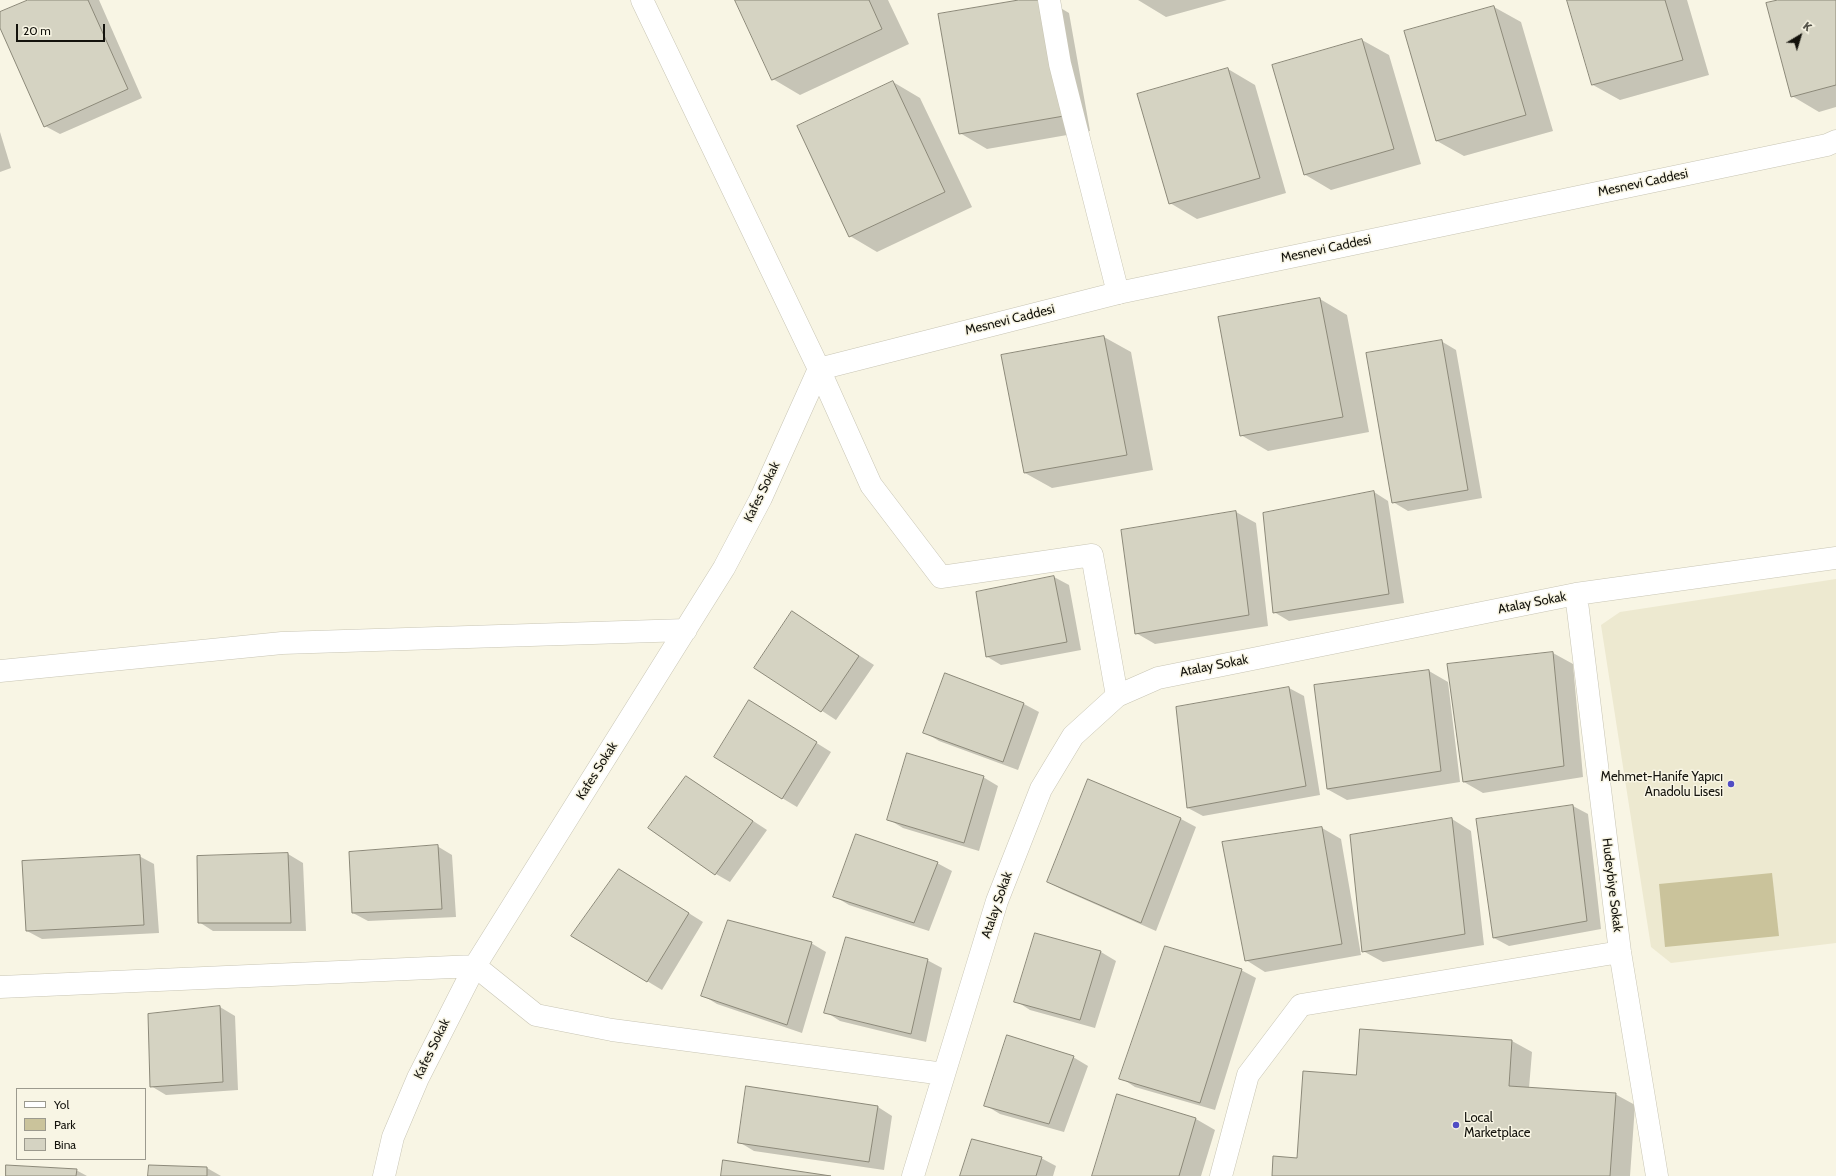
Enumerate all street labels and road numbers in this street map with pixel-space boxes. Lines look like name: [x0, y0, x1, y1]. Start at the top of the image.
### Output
street label: Mesnevi Caddesi: [1596, 166, 1690, 200]
street label: Mesnevi Caddesi: [1279, 232, 1373, 266]
street label: Mesnevi Caddesi: [964, 301, 1056, 339]
street label: Kafes Sokak: [741, 459, 783, 525]
street label: Atalay Sokak: [1496, 589, 1568, 617]
street label: Atalay Sokak: [1178, 652, 1250, 680]
street label: Kafes Sokak: [573, 739, 621, 803]
street label: Hudeybiye Sokak: [1598, 837, 1626, 933]
street label: Atalay Sokak: [978, 870, 1016, 940]
street label: Kafes Sokak: [411, 1016, 453, 1082]

